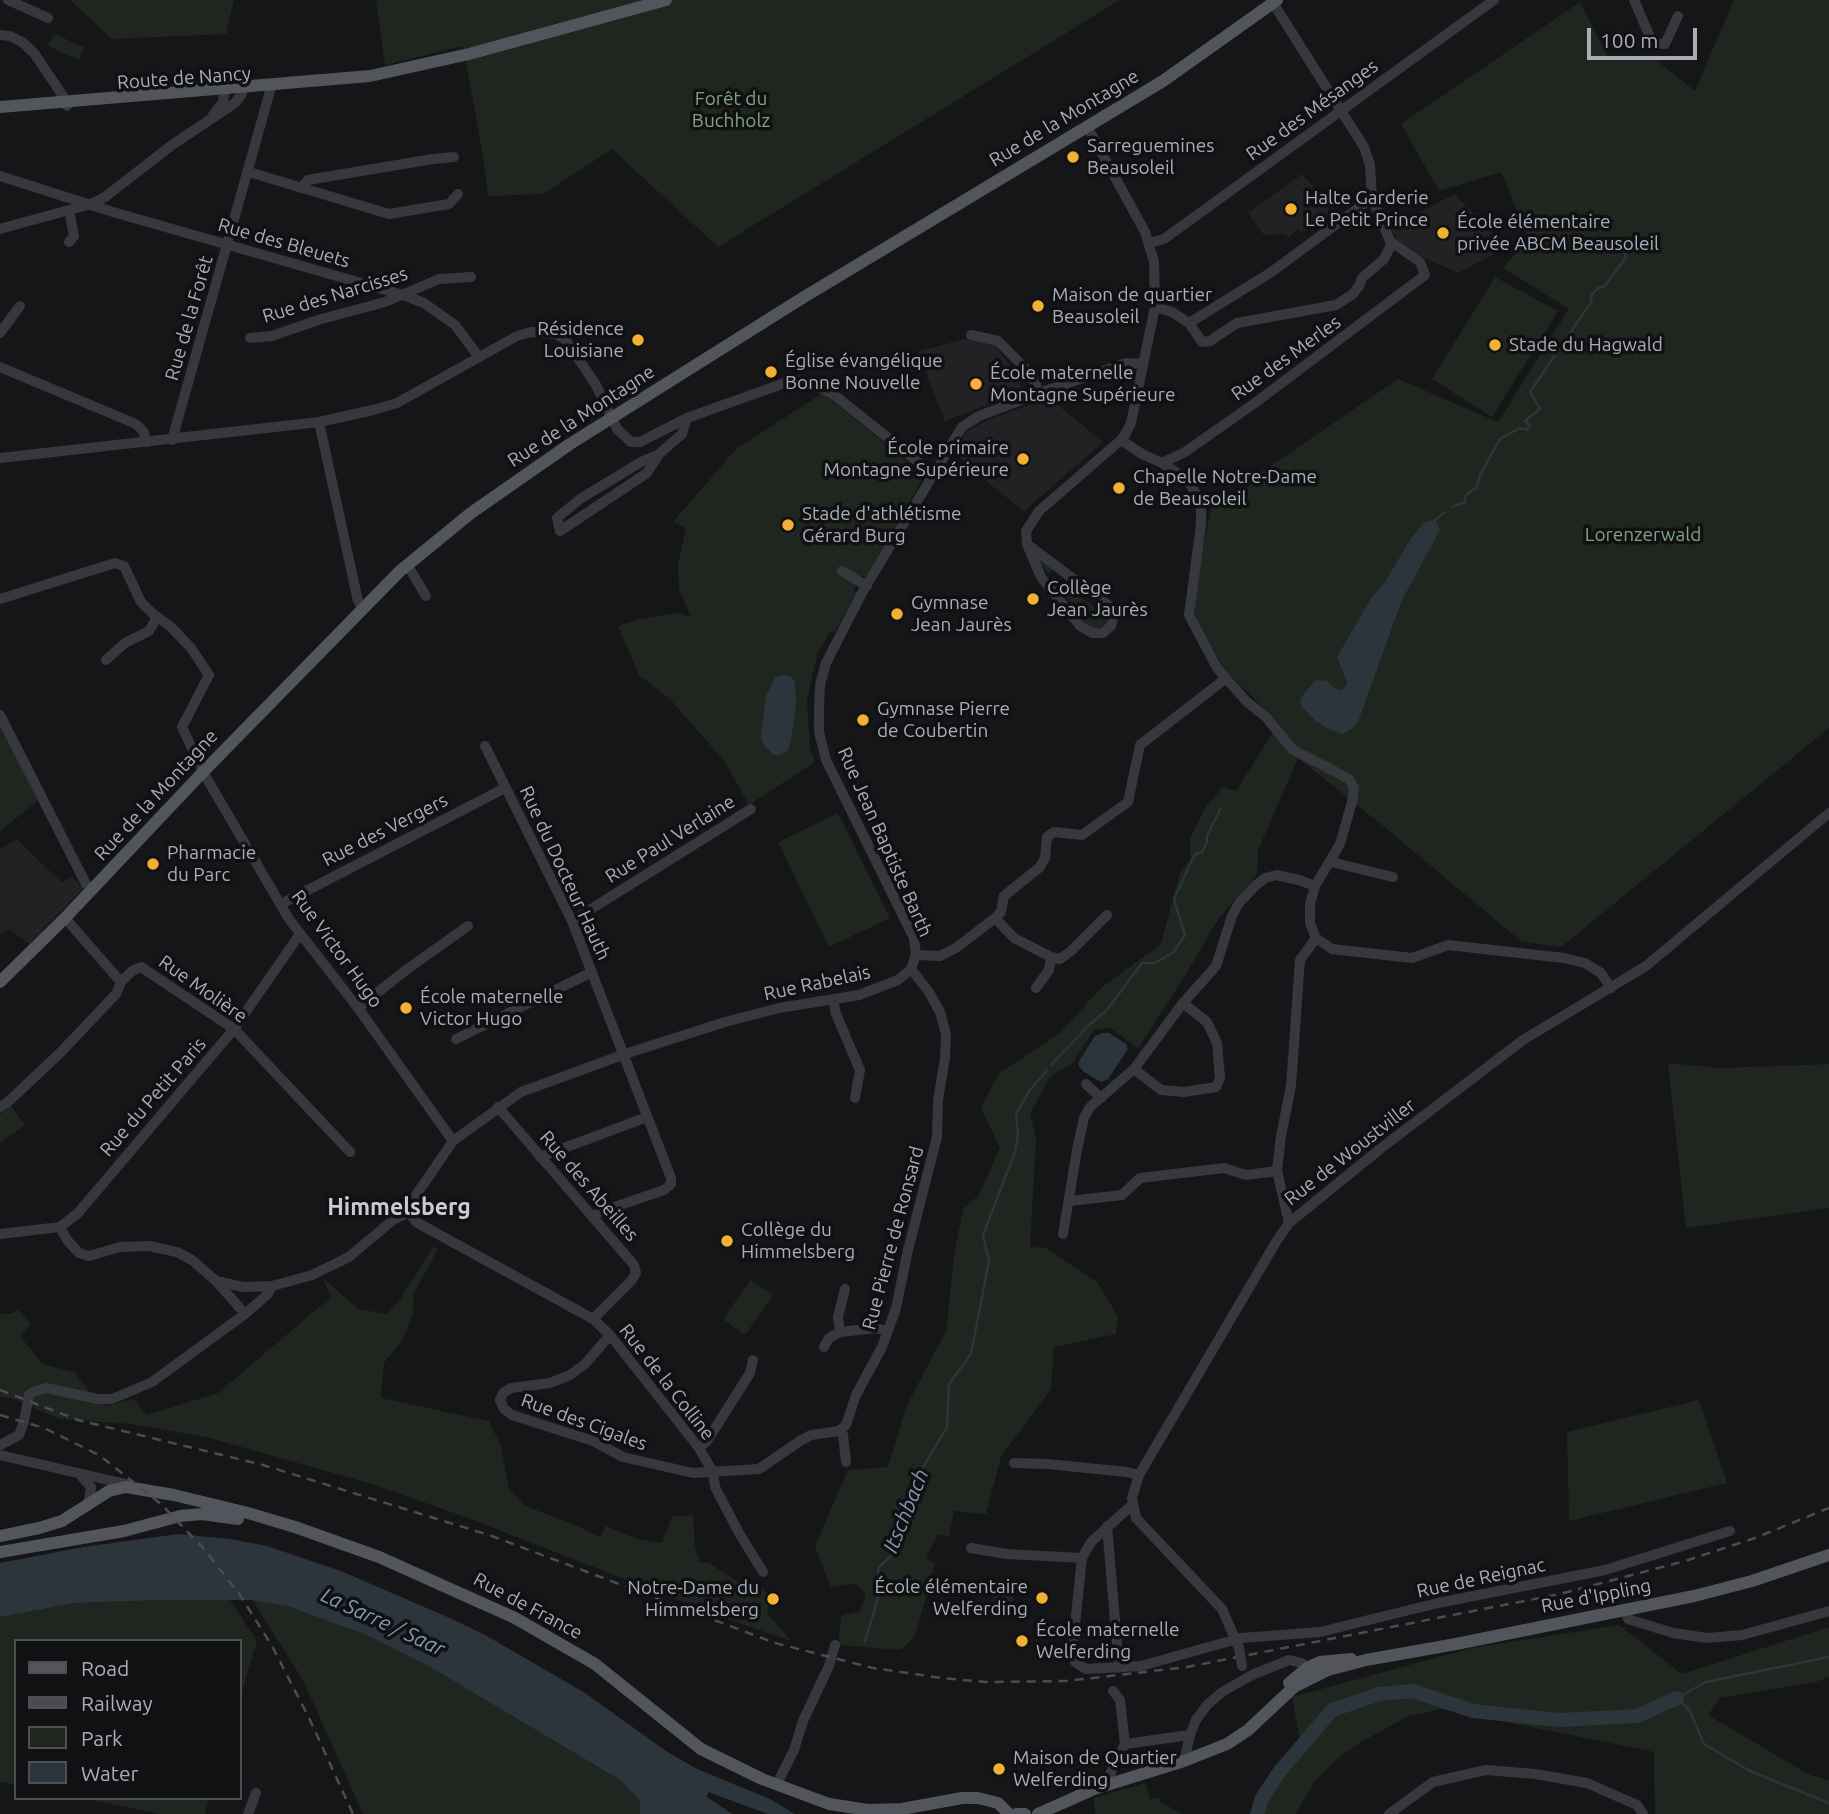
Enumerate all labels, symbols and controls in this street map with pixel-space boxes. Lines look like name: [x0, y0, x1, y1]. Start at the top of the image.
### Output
scale bar: [1591, 14, 1701, 58]
text: 100 m: [1600, 28, 1658, 52]
street label: Rue des Mésanges: [1242, 55, 1382, 165]
street label: Route de Nancy: [116, 62, 252, 94]
street label: Rue de la Montagne: [985, 64, 1143, 172]
park label: Forêt du Buchholz: [692, 88, 770, 132]
place label: Sarreguemines Beausoleil: [1087, 135, 1214, 179]
marker: Sarreguemines Beausoleil: [1065, 149, 1081, 165]
place label: Halte Garderie Le Petit Prince: [1305, 187, 1429, 231]
marker: Halte Garderie Le Petit Prince: [1283, 201, 1299, 217]
place label: École élémentaire privée ABCM Beausoleil: [1457, 211, 1659, 255]
street label: Rue des Bleuets: [215, 213, 353, 273]
marker: École élémentaire privée ABCM Beausoleil: [1435, 225, 1451, 241]
street label: Rue de la Forêt: [160, 253, 218, 383]
street label: Rue des Narcisses: [260, 262, 410, 328]
place label: Maison de quartier Beausoleil: [1052, 284, 1212, 328]
marker: Maison de quartier Beausoleil: [1030, 298, 1046, 314]
street label: Rue des Merles: [1227, 311, 1345, 405]
place label: Résidence Louisiane: [537, 318, 624, 362]
marker: Résidence Louisiane: [630, 332, 646, 348]
place label: Stade du Hagwald: [1509, 334, 1663, 356]
marker: Stade du Hagwald: [1487, 337, 1503, 353]
place label: Église évangélique Bonne Nouvelle: [785, 350, 943, 394]
street label: Rue de la Montagne: [503, 360, 659, 472]
place label: École maternelle Montagne Supérieure: [990, 362, 1176, 406]
marker: Église évangélique Bonne Nouvelle: [763, 364, 779, 380]
marker: École maternelle Montagne Supérieure: [968, 376, 984, 392]
place label: École primaire Montagne Supérieure: [823, 437, 1009, 481]
marker: École primaire Montagne Supérieure: [1015, 451, 1031, 467]
place label: Chapelle Notre-Dame de Beausoleil: [1133, 466, 1317, 510]
marker: Chapelle Notre-Dame de Beausoleil: [1111, 480, 1127, 496]
place label: Stade d'athlétisme Gérard Burg: [802, 503, 962, 547]
marker: Stade d'athlétisme Gérard Burg: [780, 517, 796, 533]
park label: Lorenzerwald: [1585, 524, 1701, 546]
place label: Collège Jean Jaurès: [1047, 577, 1148, 621]
marker: Collège Jean Jaurès: [1025, 591, 1041, 607]
place label: Gymnase Jean Jaurès: [911, 592, 1012, 636]
marker: Gymnase Jean Jaurès: [889, 606, 905, 622]
place label: Gymnase Pierre de Coubertin: [877, 698, 1010, 742]
marker: Gymnase Pierre de Coubertin: [855, 712, 871, 728]
street label: Rue de la Montagne: [90, 725, 222, 865]
street label: Rue Jean Baptiste Barth: [833, 744, 937, 940]
street label: Rue du Docteur Hauth: [515, 782, 615, 964]
street label: Rue des Vergers: [319, 789, 451, 871]
street label: Rue Paul Verlaine: [601, 790, 739, 888]
place label: Pharmacie du Parc: [167, 842, 256, 886]
marker: Pharmacie du Parc: [145, 856, 161, 872]
street label: Rue Victor Hugo: [287, 886, 387, 1012]
street label: Rue Molière: [154, 950, 252, 1028]
street label: Rue Rabelais: [762, 961, 872, 1005]
place label: École maternelle Victor Hugo: [420, 986, 563, 1030]
marker: École maternelle Victor Hugo: [398, 1000, 414, 1016]
street label: Rue du Petit Paris: [95, 1033, 211, 1161]
street label: Rue de Woustviller: [1280, 1094, 1420, 1210]
street label: Rue des Abeilles: [535, 1126, 643, 1246]
street label: Rue Pierre de Ronsard: [857, 1144, 929, 1332]
district label: Himmelsberg: [327, 1193, 471, 1221]
place label: Collège du Himmelsberg: [741, 1219, 855, 1263]
marker: Collège du Himmelsberg: [719, 1233, 735, 1249]
street label: Rue de la Colline: [615, 1319, 719, 1445]
street label: Rue des Cigales: [518, 1389, 650, 1455]
water label: Itschbach: [878, 1465, 934, 1557]
street label: Rue de Reignac: [1415, 1553, 1547, 1603]
street label: Rue de France: [470, 1568, 586, 1644]
street label: Rue d'Ippling: [1539, 1574, 1653, 1618]
place label: École élémentaire Welferding: [874, 1576, 1028, 1620]
place label: Notre-Dame du Himmelsberg: [627, 1577, 759, 1621]
water label: La Sarre / Saar: [317, 1582, 449, 1662]
marker: École élémentaire Welferding: [1034, 1590, 1050, 1606]
marker: Notre-Dame du Himmelsberg: [765, 1591, 781, 1607]
place label: École maternelle Welferding: [1036, 1619, 1179, 1663]
marker: École maternelle Welferding: [1014, 1633, 1030, 1649]
legend: [14, 1639, 242, 1800]
text: Road: [81, 1656, 129, 1680]
text: Railway: [81, 1691, 153, 1715]
text: Park: [81, 1726, 123, 1750]
place label: Maison de Quartier Welferding: [1013, 1747, 1177, 1791]
text: Water: [81, 1761, 139, 1785]
marker: Maison de Quartier Welferding: [991, 1761, 1007, 1777]

